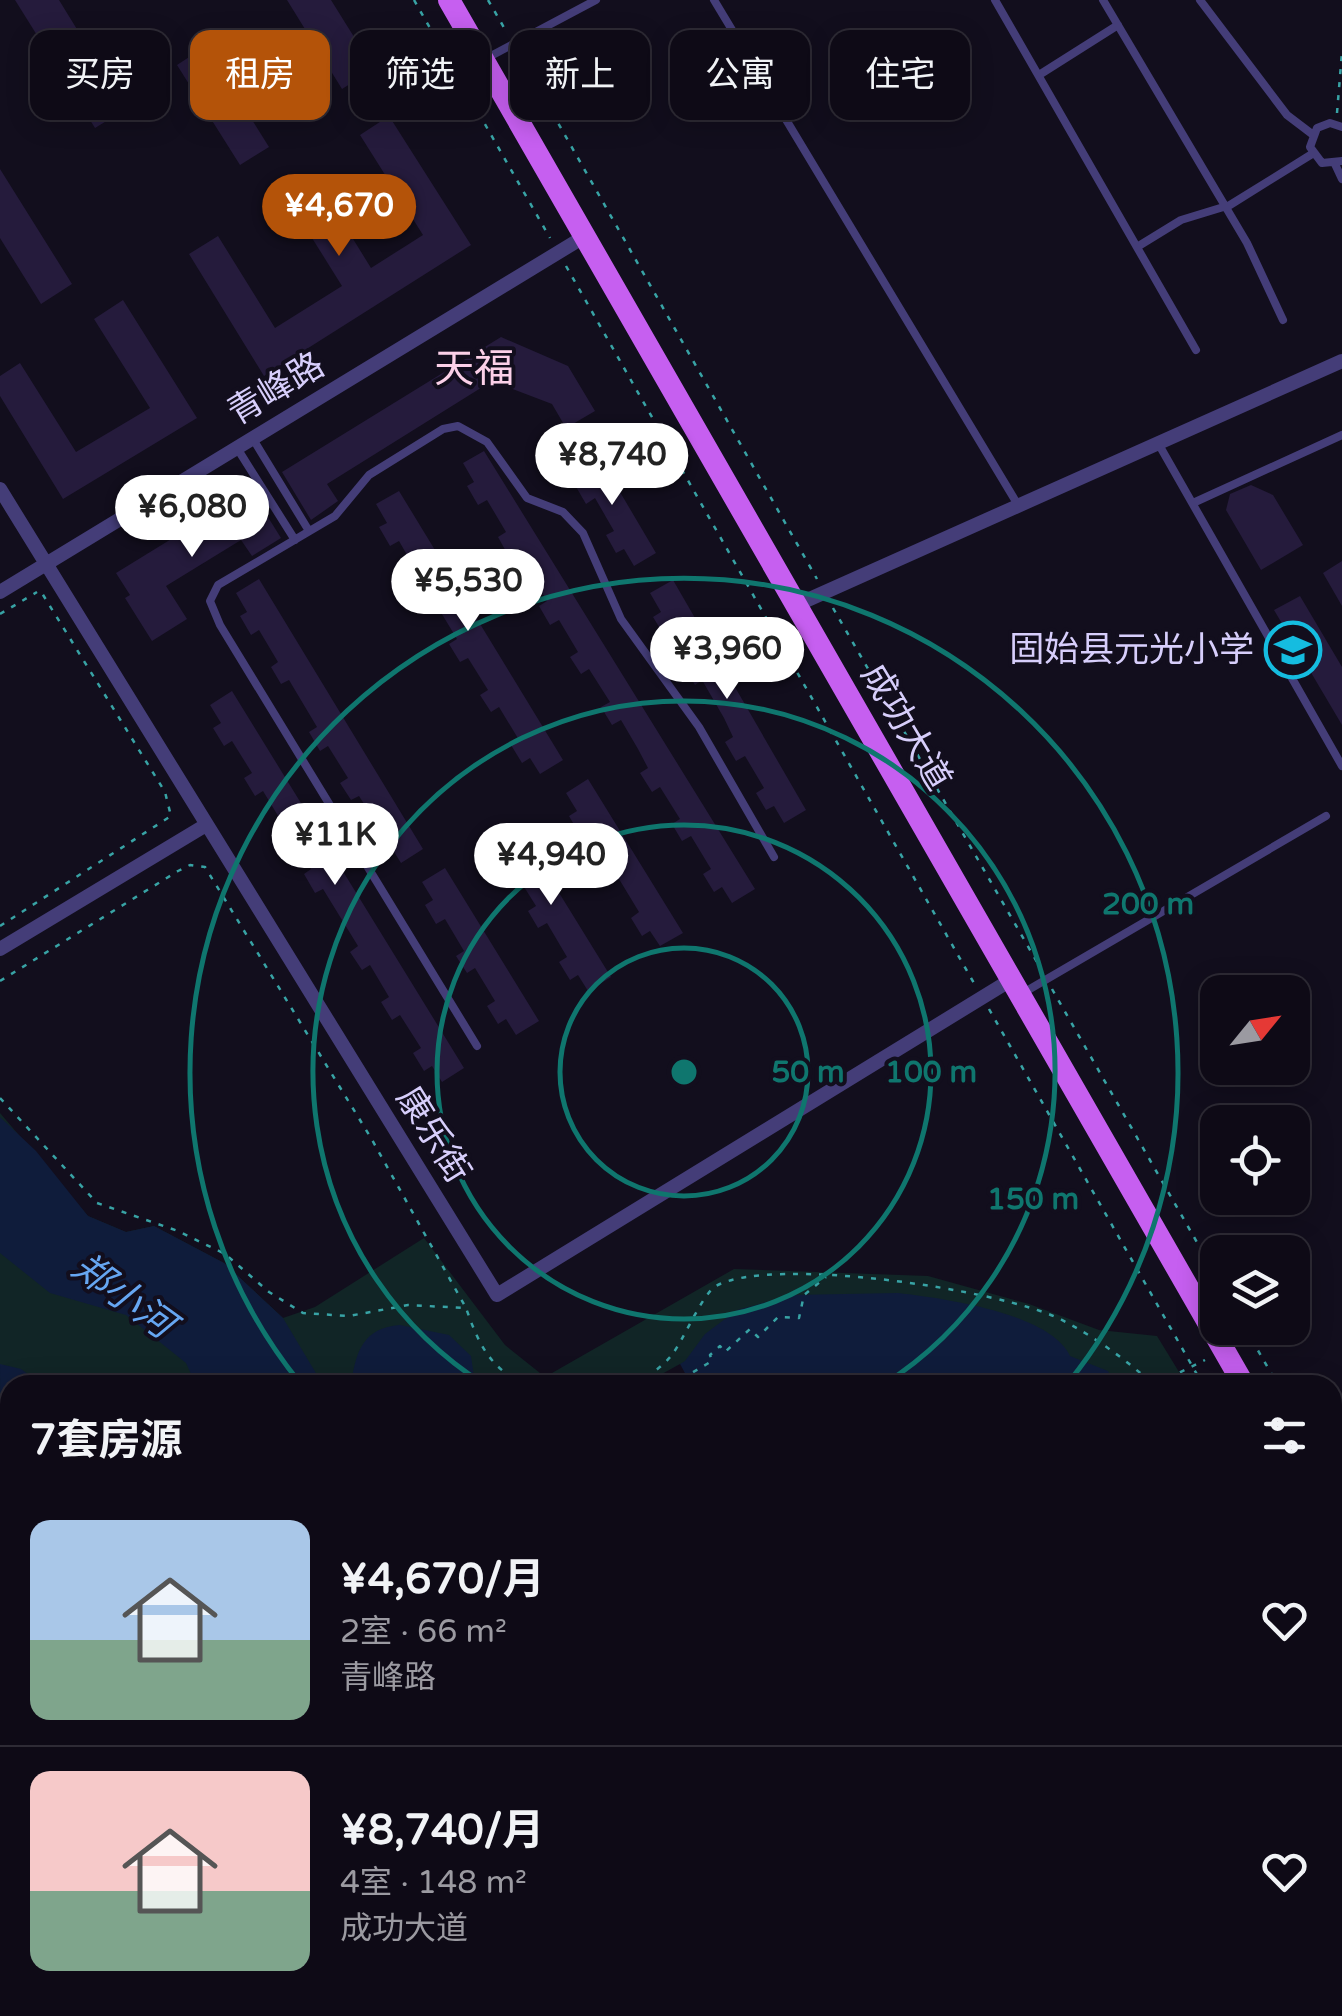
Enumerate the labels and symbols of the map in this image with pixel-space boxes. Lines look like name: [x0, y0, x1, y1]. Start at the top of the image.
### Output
pin: ¥4,670: [258, 174, 420, 259]
street label: 青峰路: [220, 344, 332, 434]
district label: 天福: [434, 345, 514, 393]
pin: ¥8,740: [531, 423, 693, 508]
pin: ¥6,080: [111, 475, 273, 560]
pin: ¥5,530: [387, 549, 549, 634]
pin: ¥3,960: [646, 617, 808, 702]
school or university icon: 固始县元光小学: [1263, 620, 1323, 680]
place label: 固始县元光小学: [1009, 629, 1254, 671]
street label: 成功大道: [852, 656, 960, 798]
pin: ¥11K: [276, 803, 394, 888]
pin: ¥4,940: [470, 823, 632, 908]
text: 200 m: [1102, 886, 1194, 923]
north arrow: [1200, 975, 1310, 1085]
centre of rings: [666, 1054, 702, 1090]
text: 50 m: [771, 1054, 845, 1091]
text: 100 m: [885, 1054, 977, 1091]
street label: 康乐街: [387, 1079, 479, 1191]
text: 150 m: [987, 1181, 1079, 1218]
water label: 郑小河: [63, 1244, 188, 1352]

